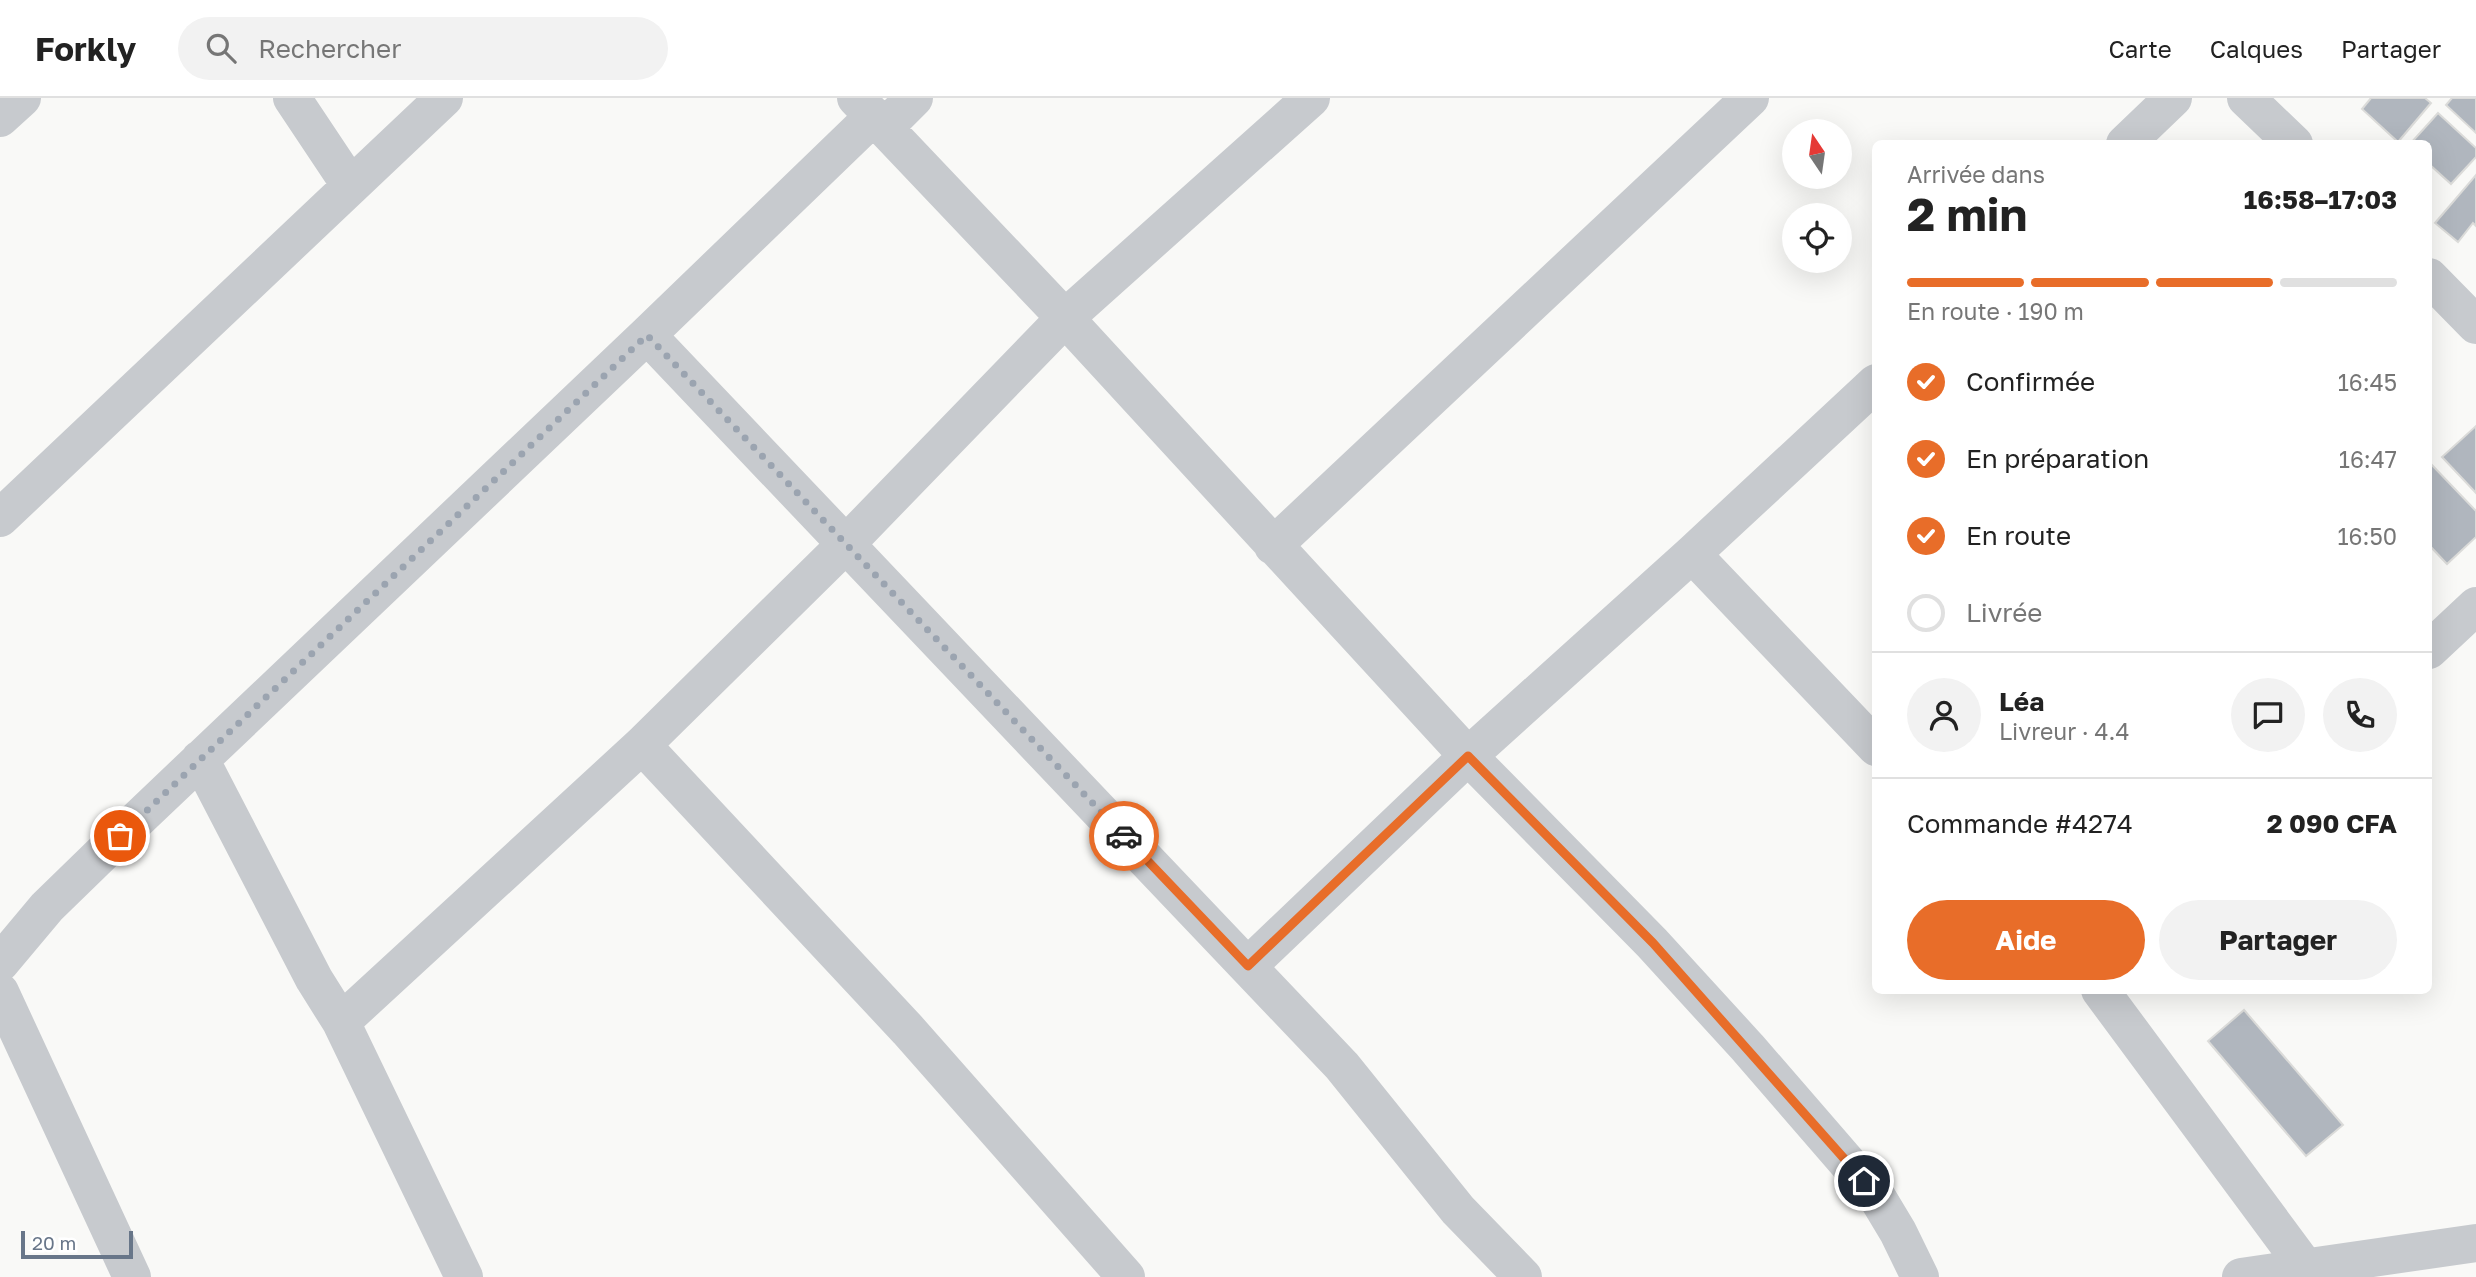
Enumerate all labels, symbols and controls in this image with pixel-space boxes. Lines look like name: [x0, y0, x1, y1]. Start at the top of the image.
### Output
search box: [178, 17, 668, 80]
text: Forkly: [35, 29, 136, 68]
icon: search: [202, 29, 240, 67]
text: Rechercher: [258, 33, 401, 64]
text: Carte: [2108, 34, 2172, 63]
text: Calques: [2210, 34, 2303, 63]
text: Partager: [2341, 34, 2441, 63]
north arrow: [1782, 119, 1852, 189]
map controls: [1782, 119, 1852, 273]
text: Arrivée dans: [1907, 160, 2045, 188]
text: 16:58–17:03: [2244, 184, 2397, 215]
text: 2 min: [1907, 186, 2027, 241]
button: locate: [1782, 203, 1852, 273]
text: En route · 190 m: [1907, 297, 2084, 325]
icon: check: [1907, 363, 1945, 401]
text: Confirmée: [1966, 366, 2095, 397]
text: 16:45: [2338, 368, 2397, 396]
icon: check: [1907, 440, 1945, 478]
text: En préparation: [1966, 443, 2149, 474]
text: 16:47: [2339, 445, 2397, 473]
icon: check: [1907, 517, 1945, 555]
text: En route: [1966, 520, 2071, 551]
text: 16:50: [2337, 522, 2397, 550]
text: Livrée: [1966, 597, 2042, 628]
button: person: [1907, 678, 1981, 752]
button: chat: [2231, 678, 2305, 752]
button: phone: [2323, 678, 2397, 752]
text: Léa: [1999, 686, 2044, 717]
text: Livreur · 4.4: [1999, 717, 2129, 745]
courier: [1089, 801, 1159, 871]
pin: [90, 806, 150, 866]
text: Commande #4274: [1907, 808, 2133, 839]
text: 2 090 CFA: [2267, 808, 2397, 839]
icon: bag: [101, 817, 139, 855]
icon: car: [1105, 817, 1143, 855]
button: Aide: [1907, 900, 2145, 980]
button: Partager: [2159, 900, 2397, 980]
pin: [1834, 1151, 1894, 1211]
icon: home: [1845, 1162, 1883, 1200]
scale bar: [21, 1228, 133, 1260]
text: 20 m: [32, 1231, 76, 1254]

